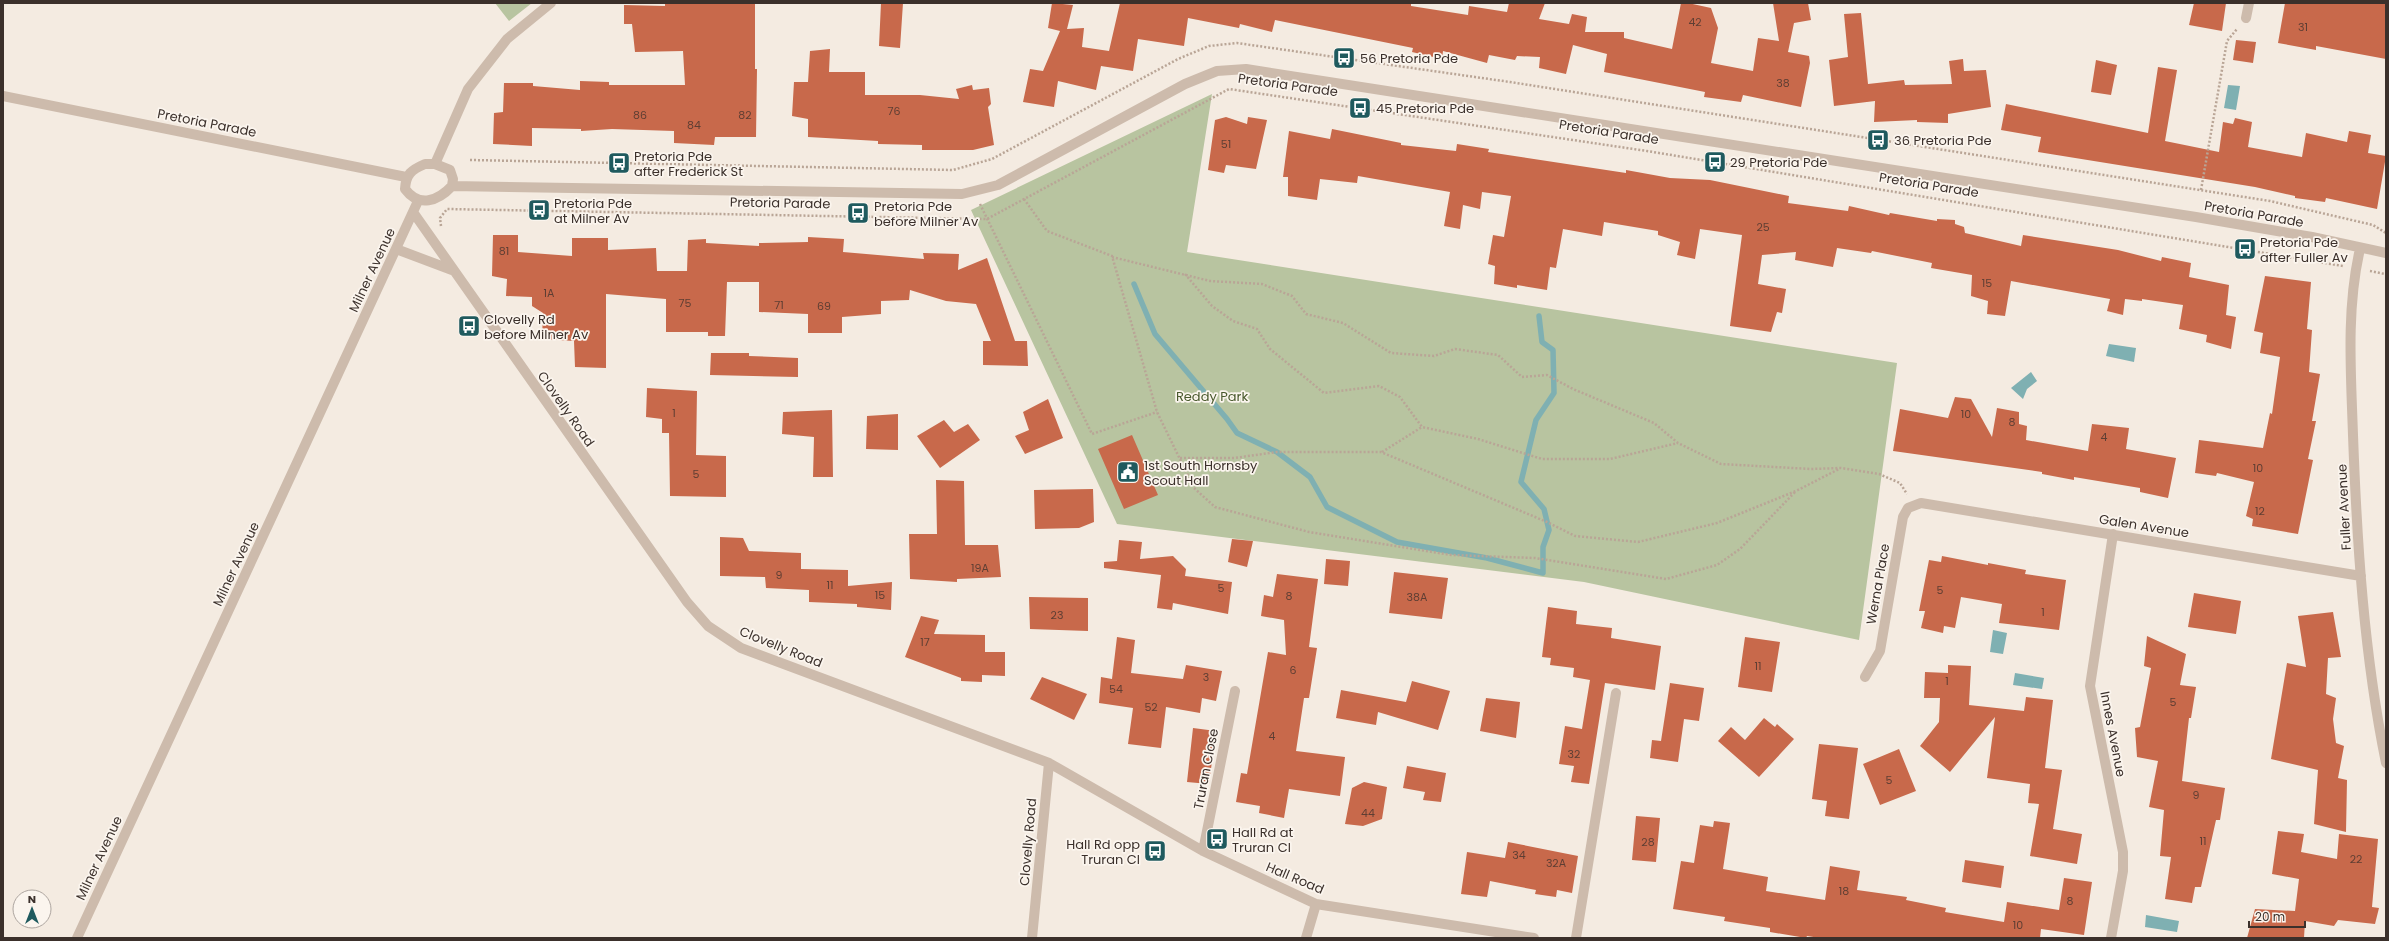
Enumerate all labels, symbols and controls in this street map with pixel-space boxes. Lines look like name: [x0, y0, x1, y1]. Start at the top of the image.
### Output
house number: 42: [1688, 14, 1702, 30]
house number: 31: [2298, 19, 2308, 35]
bus stop icon: 56 Pretoria Pde: [1331, 45, 1357, 71]
place label: 56 Pretoria Pde: [1360, 49, 1458, 68]
street label: Pretoria Parade: [1237, 69, 1339, 101]
house number: 38: [1776, 75, 1790, 91]
bus stop icon: 45 Pretoria Pde: [1347, 95, 1373, 121]
place label: 45 Pretoria Pde: [1376, 99, 1474, 118]
house number: 76: [888, 103, 901, 119]
street label: Pretoria Parade: [156, 104, 258, 142]
house number: 86: [633, 107, 647, 123]
house number: 82: [738, 107, 752, 123]
street label: Pretoria Parade: [1558, 115, 1660, 149]
house number: 84: [687, 117, 701, 133]
bus stop icon: 36 Pretoria Pde: [1865, 127, 1891, 153]
place label: 36 Pretoria Pde: [1894, 131, 1992, 150]
house number: 51: [1221, 136, 1231, 152]
place label: Pretoria Pde after Frederick St: [634, 147, 743, 181]
bus stop icon: 29 Pretoria Pde: [1702, 149, 1728, 175]
bus stop icon: Pretoria Pde after Frederick St: [606, 150, 632, 176]
place label: 29 Pretoria Pde: [1730, 153, 1827, 172]
street label: Pretoria Parade: [1878, 168, 1980, 202]
street label: Pretoria Parade: [730, 193, 830, 213]
place label: Pretoria Pde at Milner Av: [554, 194, 632, 228]
street label: Pretoria Parade: [2203, 196, 2305, 232]
bus stop icon: Pretoria Pde at Milner Av: [526, 197, 552, 223]
place label: Pretoria Pde before Milner Av: [874, 197, 979, 231]
bus stop icon: Pretoria Pde before Milner Av: [845, 200, 871, 226]
house number: 25: [1756, 219, 1770, 235]
street label: Milner Avenue: [344, 225, 400, 315]
place label: Pretoria Pde after Fuller Av: [2260, 233, 2349, 267]
bus stop icon: Pretoria Pde after Fuller Av: [2232, 236, 2258, 262]
house number: 81: [499, 243, 509, 259]
house number: 15: [1982, 275, 1992, 291]
house number: 1A: [544, 285, 555, 301]
house number: 75: [679, 295, 692, 311]
house number: 71: [774, 297, 784, 313]
house number: 69: [817, 298, 831, 314]
place label: Clovelly Rd before Milner Av: [484, 310, 589, 344]
bus stop icon: Clovelly Rd before Milner Av: [456, 313, 482, 339]
street label: Clovelly Road: [533, 368, 599, 450]
park label: Reddy Park: [1176, 387, 1248, 406]
house number: 1: [672, 405, 676, 421]
house number: 10: [1961, 406, 1971, 422]
house number: 8: [2009, 414, 2016, 430]
house number: 4: [2101, 429, 2108, 445]
place label: 1st South Hornsby Scout Hall: [1144, 456, 1258, 490]
public building icon: 1st South Hornsby Scout Hall: [1115, 459, 1141, 485]
house number: 10: [2253, 460, 2263, 476]
street label: Fuller Avenue: [2332, 463, 2356, 551]
house number: 5: [693, 466, 700, 482]
house number: 12: [2255, 503, 2265, 519]
street label: Galen Avenue: [2098, 510, 2190, 542]
street label: Milner Avenue: [208, 519, 264, 609]
street label: Werna Place: [1862, 542, 1894, 626]
house number: 19A: [971, 560, 990, 576]
house number: 9: [776, 567, 783, 583]
house number: 11: [826, 577, 834, 593]
house number: 5: [1218, 580, 1225, 596]
house number: 5: [1937, 582, 1944, 598]
house number: 15: [875, 587, 885, 603]
house number: 8: [1286, 588, 1293, 604]
house number: 38A: [1407, 589, 1428, 605]
house number: 1: [2041, 604, 2045, 620]
house number: 23: [1051, 607, 1063, 623]
street label: Clovelly Road: [737, 622, 825, 672]
house number: 17: [920, 634, 930, 650]
house number: 11: [1754, 658, 1762, 674]
house number: 6: [1290, 662, 1297, 678]
house number: 3: [1203, 669, 1209, 685]
house number: 1: [1945, 673, 1949, 689]
house number: 54: [1109, 681, 1123, 697]
street label: Innes Avenue: [2095, 689, 2131, 779]
house number: 5: [2170, 694, 2177, 710]
house number: 52: [1144, 699, 1158, 715]
street label: Truran Close: [1189, 727, 1223, 811]
house number: 4: [1269, 728, 1276, 744]
house number: 32: [1568, 746, 1580, 762]
house number: 5: [1886, 772, 1893, 788]
house number: 9: [2193, 787, 2200, 803]
street label: Clovelly Road: [1015, 797, 1041, 887]
house number: 44: [1361, 805, 1375, 821]
street label: Milner Avenue: [71, 813, 127, 903]
place label: Hall Rd at Truran Cl: [1232, 823, 1294, 857]
bus stop icon: Hall Rd at Truran Cl: [1204, 826, 1230, 852]
house number: 11: [2199, 833, 2207, 849]
house number: 28: [1641, 834, 1655, 850]
place label: Hall Rd opp Truran Cl: [1066, 835, 1140, 869]
bus stop icon: Hall Rd opp Truran Cl: [1142, 838, 1168, 864]
house number: 34: [1512, 847, 1526, 863]
house number: 22: [2350, 851, 2362, 867]
house number: 32A: [1546, 855, 1567, 871]
street label: Hall Road: [1263, 857, 1327, 899]
house number: 18: [1839, 883, 1849, 899]
north arrow: [12, 889, 52, 929]
text: N: [28, 891, 36, 907]
house number: 8: [2067, 893, 2074, 909]
scale bar: [2249, 903, 2305, 929]
text: 20 m: [2255, 908, 2285, 925]
house number: 10: [2013, 917, 2023, 933]

